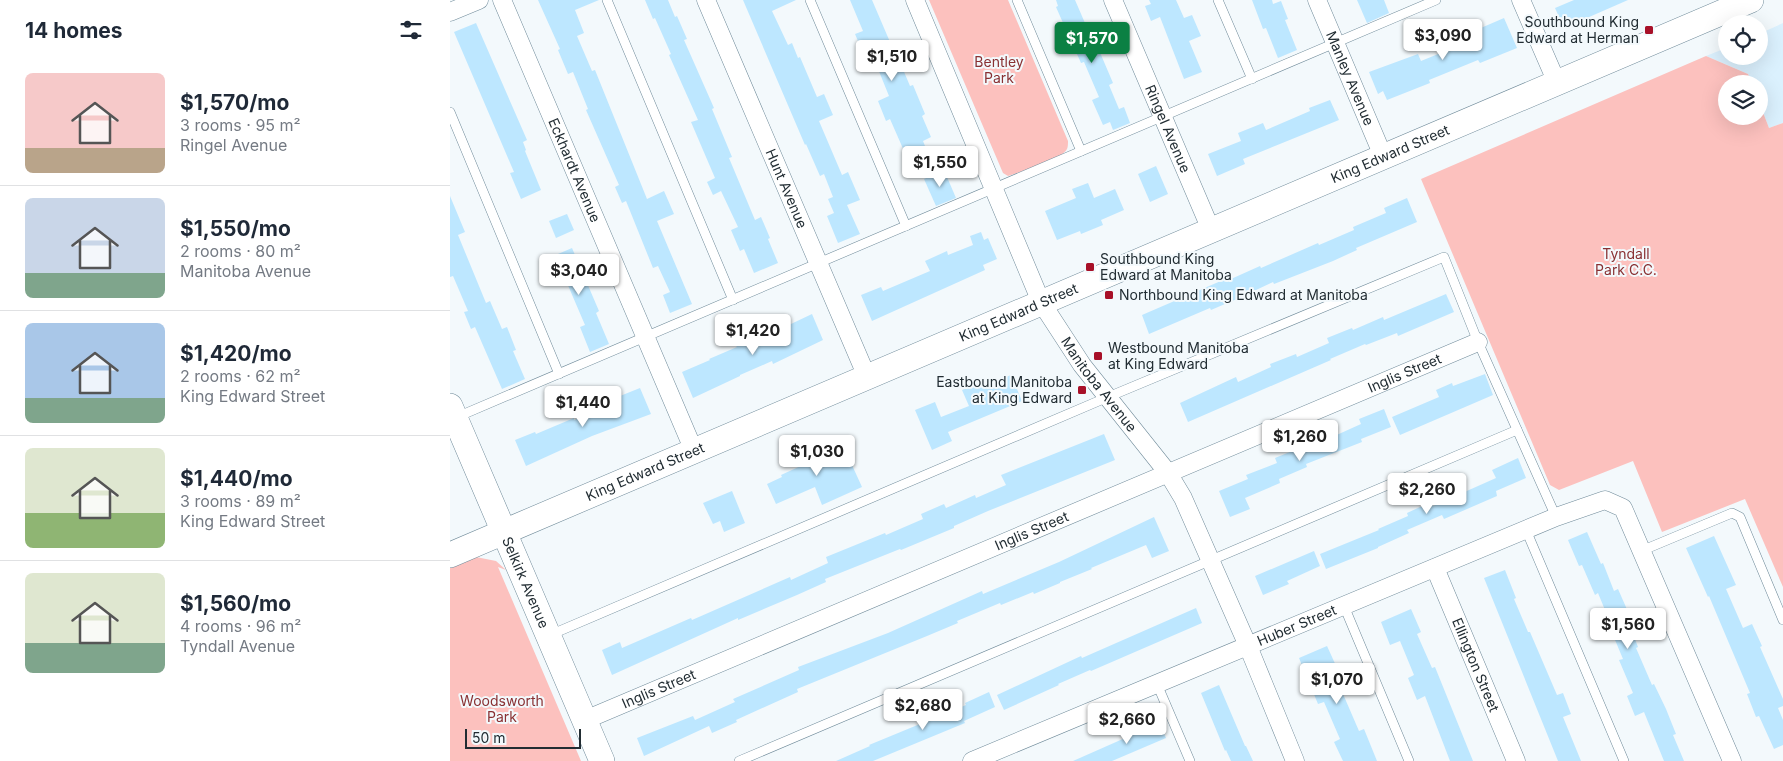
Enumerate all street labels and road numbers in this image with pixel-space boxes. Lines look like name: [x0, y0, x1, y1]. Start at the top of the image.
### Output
street label: Manley Avenue: [1323, 28, 1378, 128]
street label: Ringel Avenue: [1142, 82, 1195, 175]
street label: Eckhardt Avenue: [545, 115, 605, 225]
street label: King Edward Street: [1328, 121, 1452, 186]
street label: Hunt Avenue: [763, 146, 811, 231]
street label: King Edward Street: [956, 279, 1080, 345]
street label: Manitoba Avenue: [1058, 333, 1141, 435]
street label: Inglis Street: [1365, 349, 1444, 396]
street label: King Edward Street: [583, 438, 707, 504]
street label: Inglis Street: [992, 507, 1071, 554]
street label: Selkirk Avenue: [499, 534, 553, 631]
street label: Huber Street: [1254, 601, 1339, 649]
street label: Ellington Street: [1449, 615, 1503, 714]
street label: Inglis Street: [619, 665, 698, 711]

